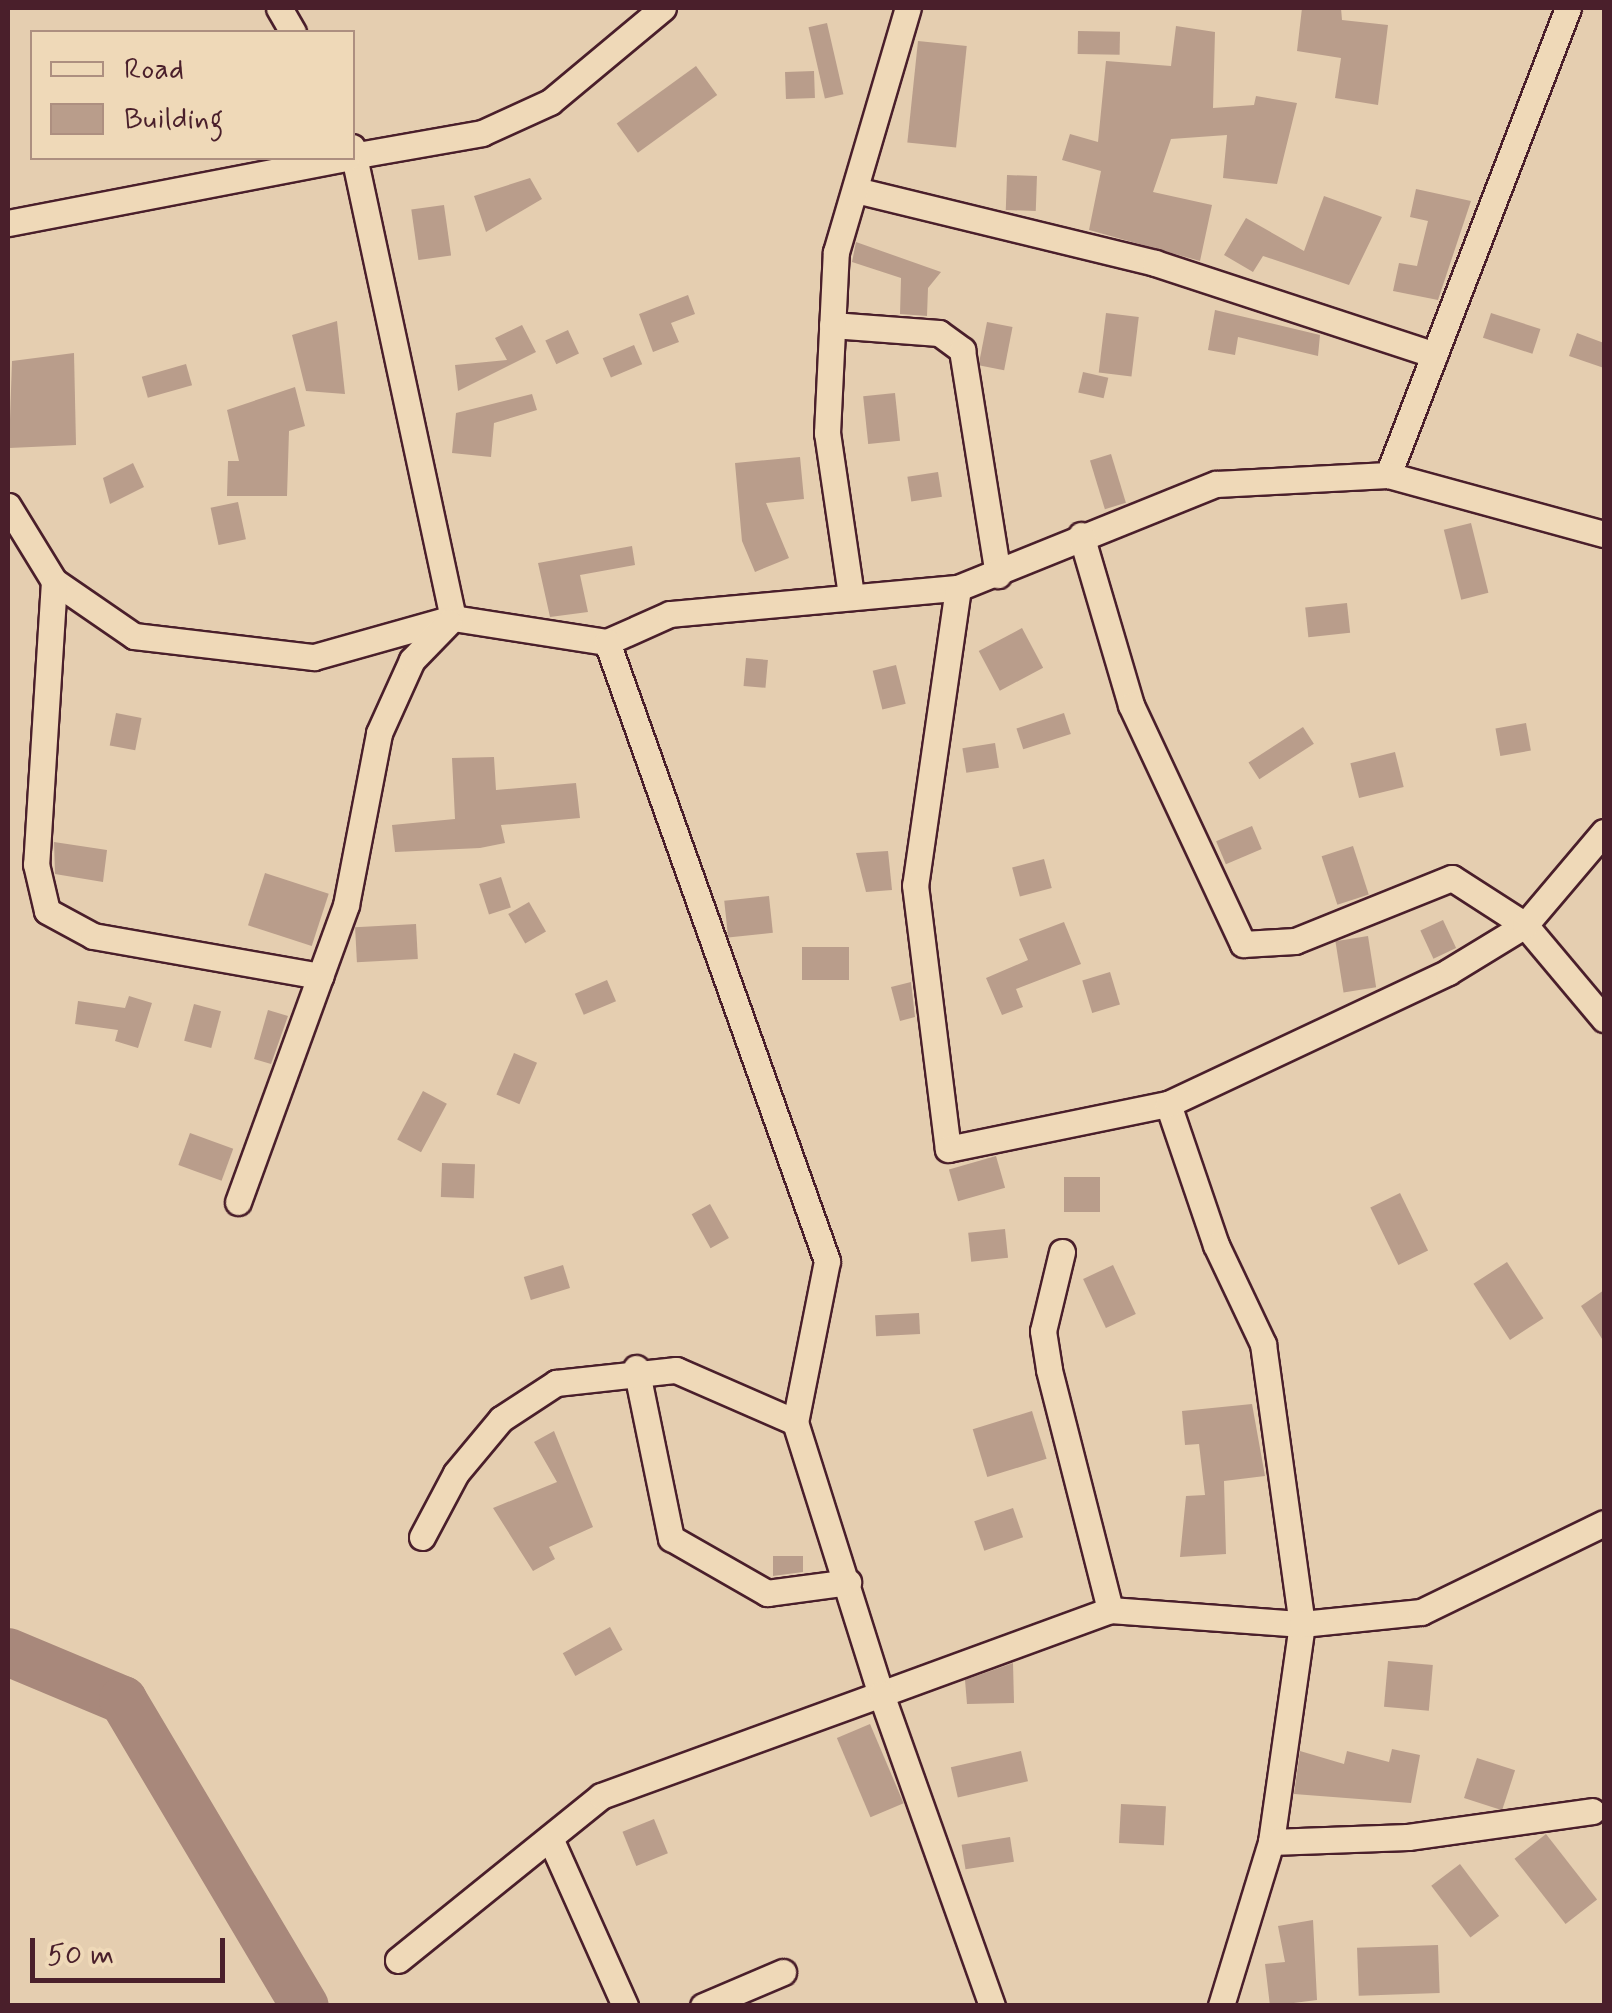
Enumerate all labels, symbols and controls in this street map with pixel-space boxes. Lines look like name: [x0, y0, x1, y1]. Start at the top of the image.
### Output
legend: [30, 30, 355, 160]
text: Road: [124, 50, 184, 89]
text: Building: [124, 100, 223, 139]
scale bar: [35, 1918, 230, 1980]
text: 50 m: [47, 1936, 114, 1975]

